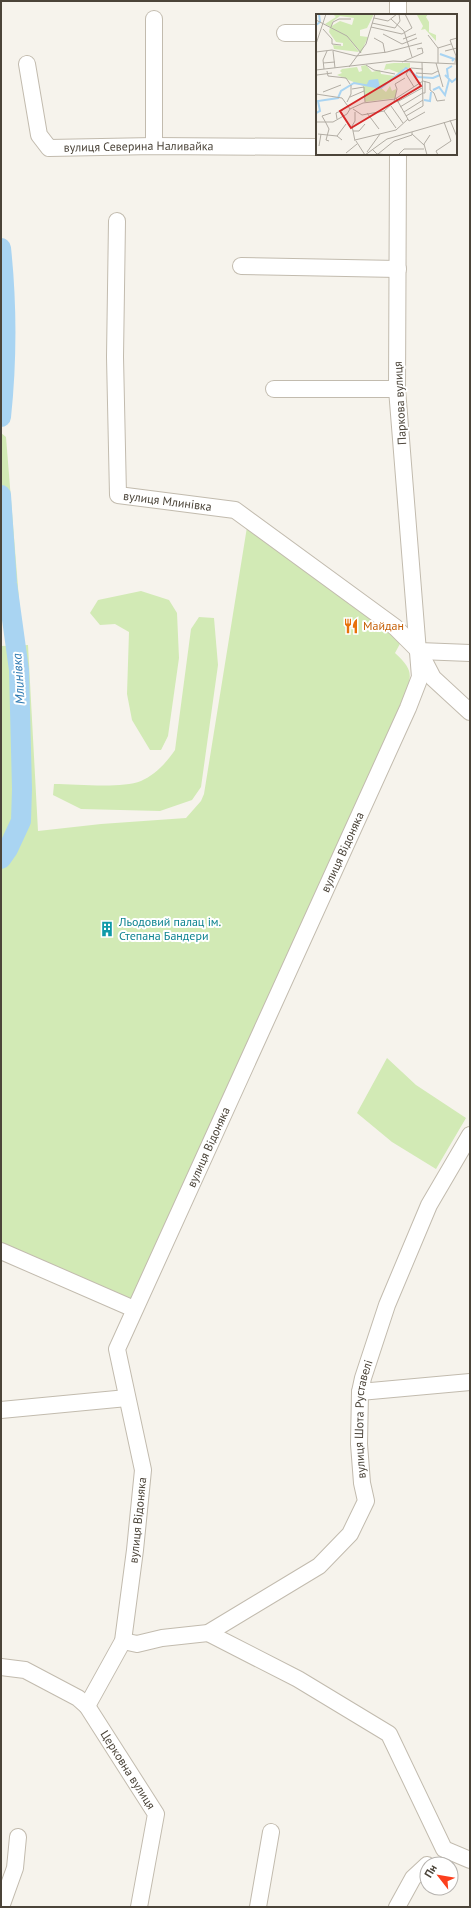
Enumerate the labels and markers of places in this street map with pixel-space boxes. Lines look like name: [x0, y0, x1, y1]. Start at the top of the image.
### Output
restaurant icon: Майдан: [342, 617, 360, 635]
place label: Майдан: [363, 618, 404, 633]
place label: Льодовий палац ім. Степана Бандери: [118, 914, 221, 943]
building icon: Льодовий палац ім. Степана Бандери: [98, 920, 116, 938]

